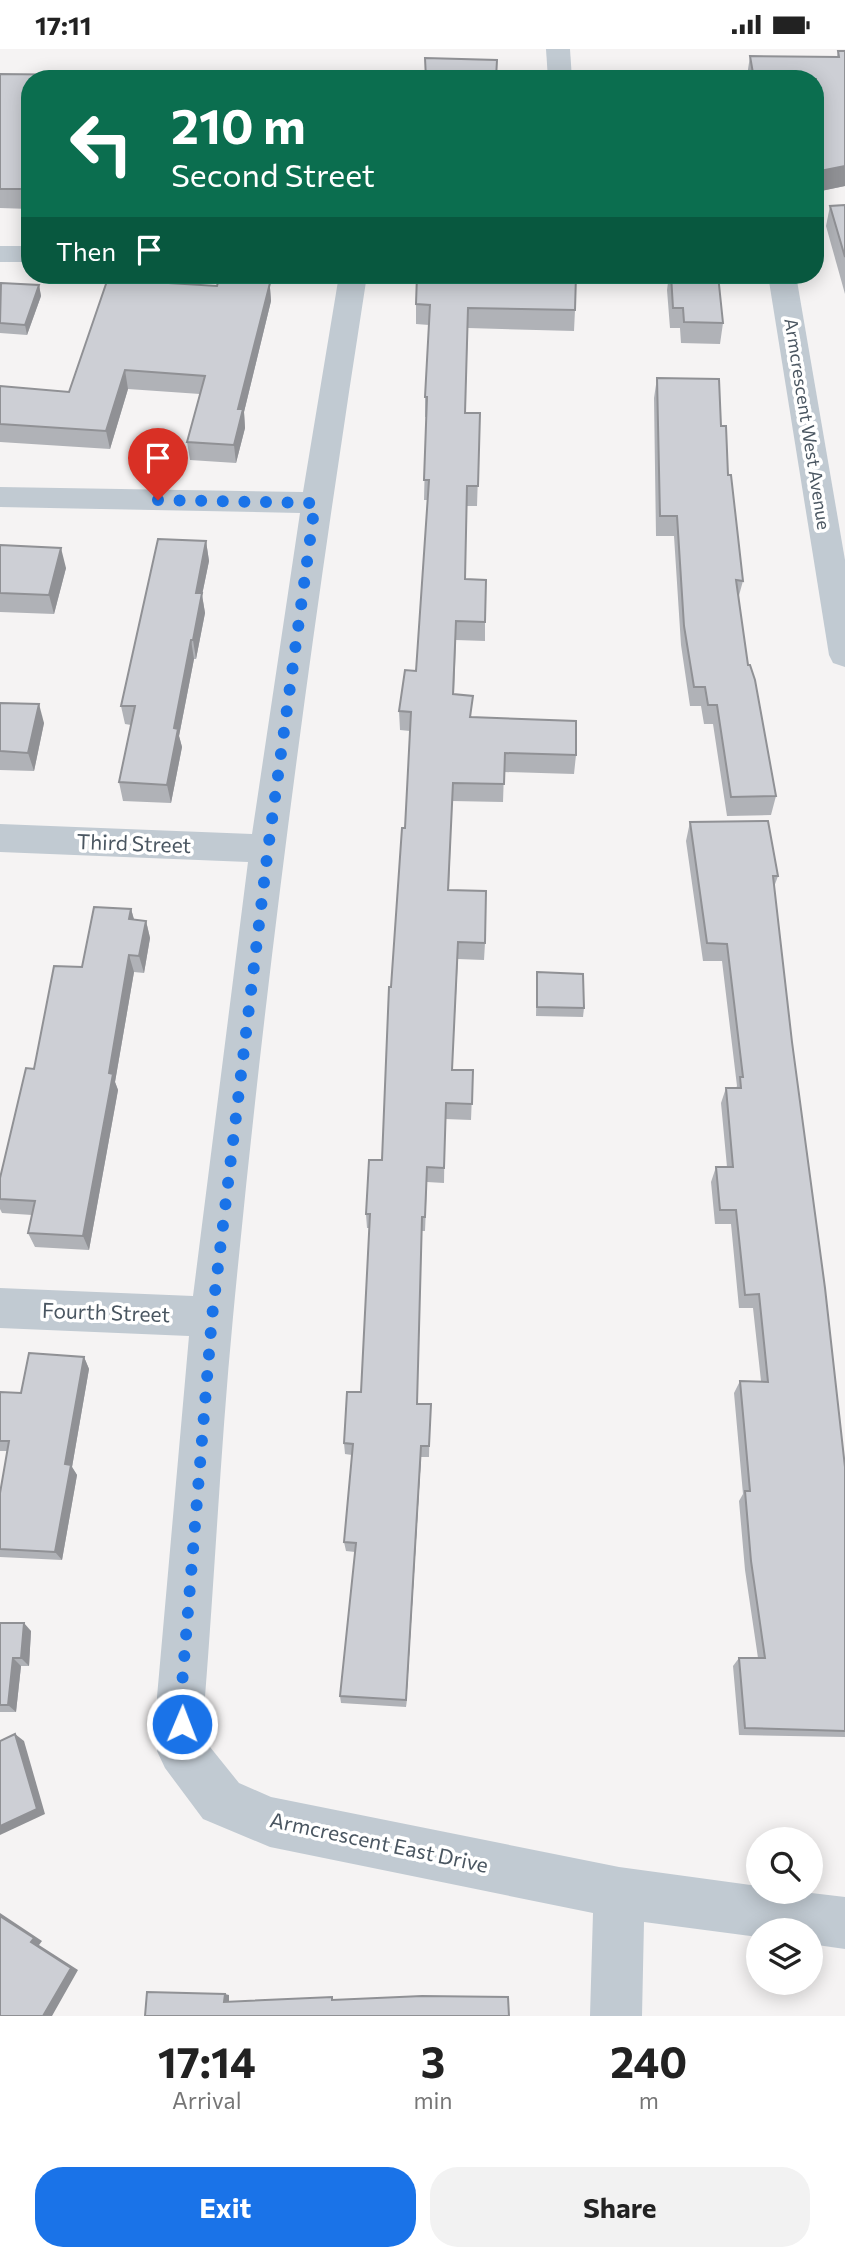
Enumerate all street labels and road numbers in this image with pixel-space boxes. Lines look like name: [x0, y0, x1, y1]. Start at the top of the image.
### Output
street label: Armcrescent West Avenue: [780, 316, 836, 531]
street label: Third Street: [76, 828, 192, 857]
street label: Fourth Street: [42, 1297, 171, 1326]
street label: Armcrescent East Drive: [268, 1806, 491, 1877]

